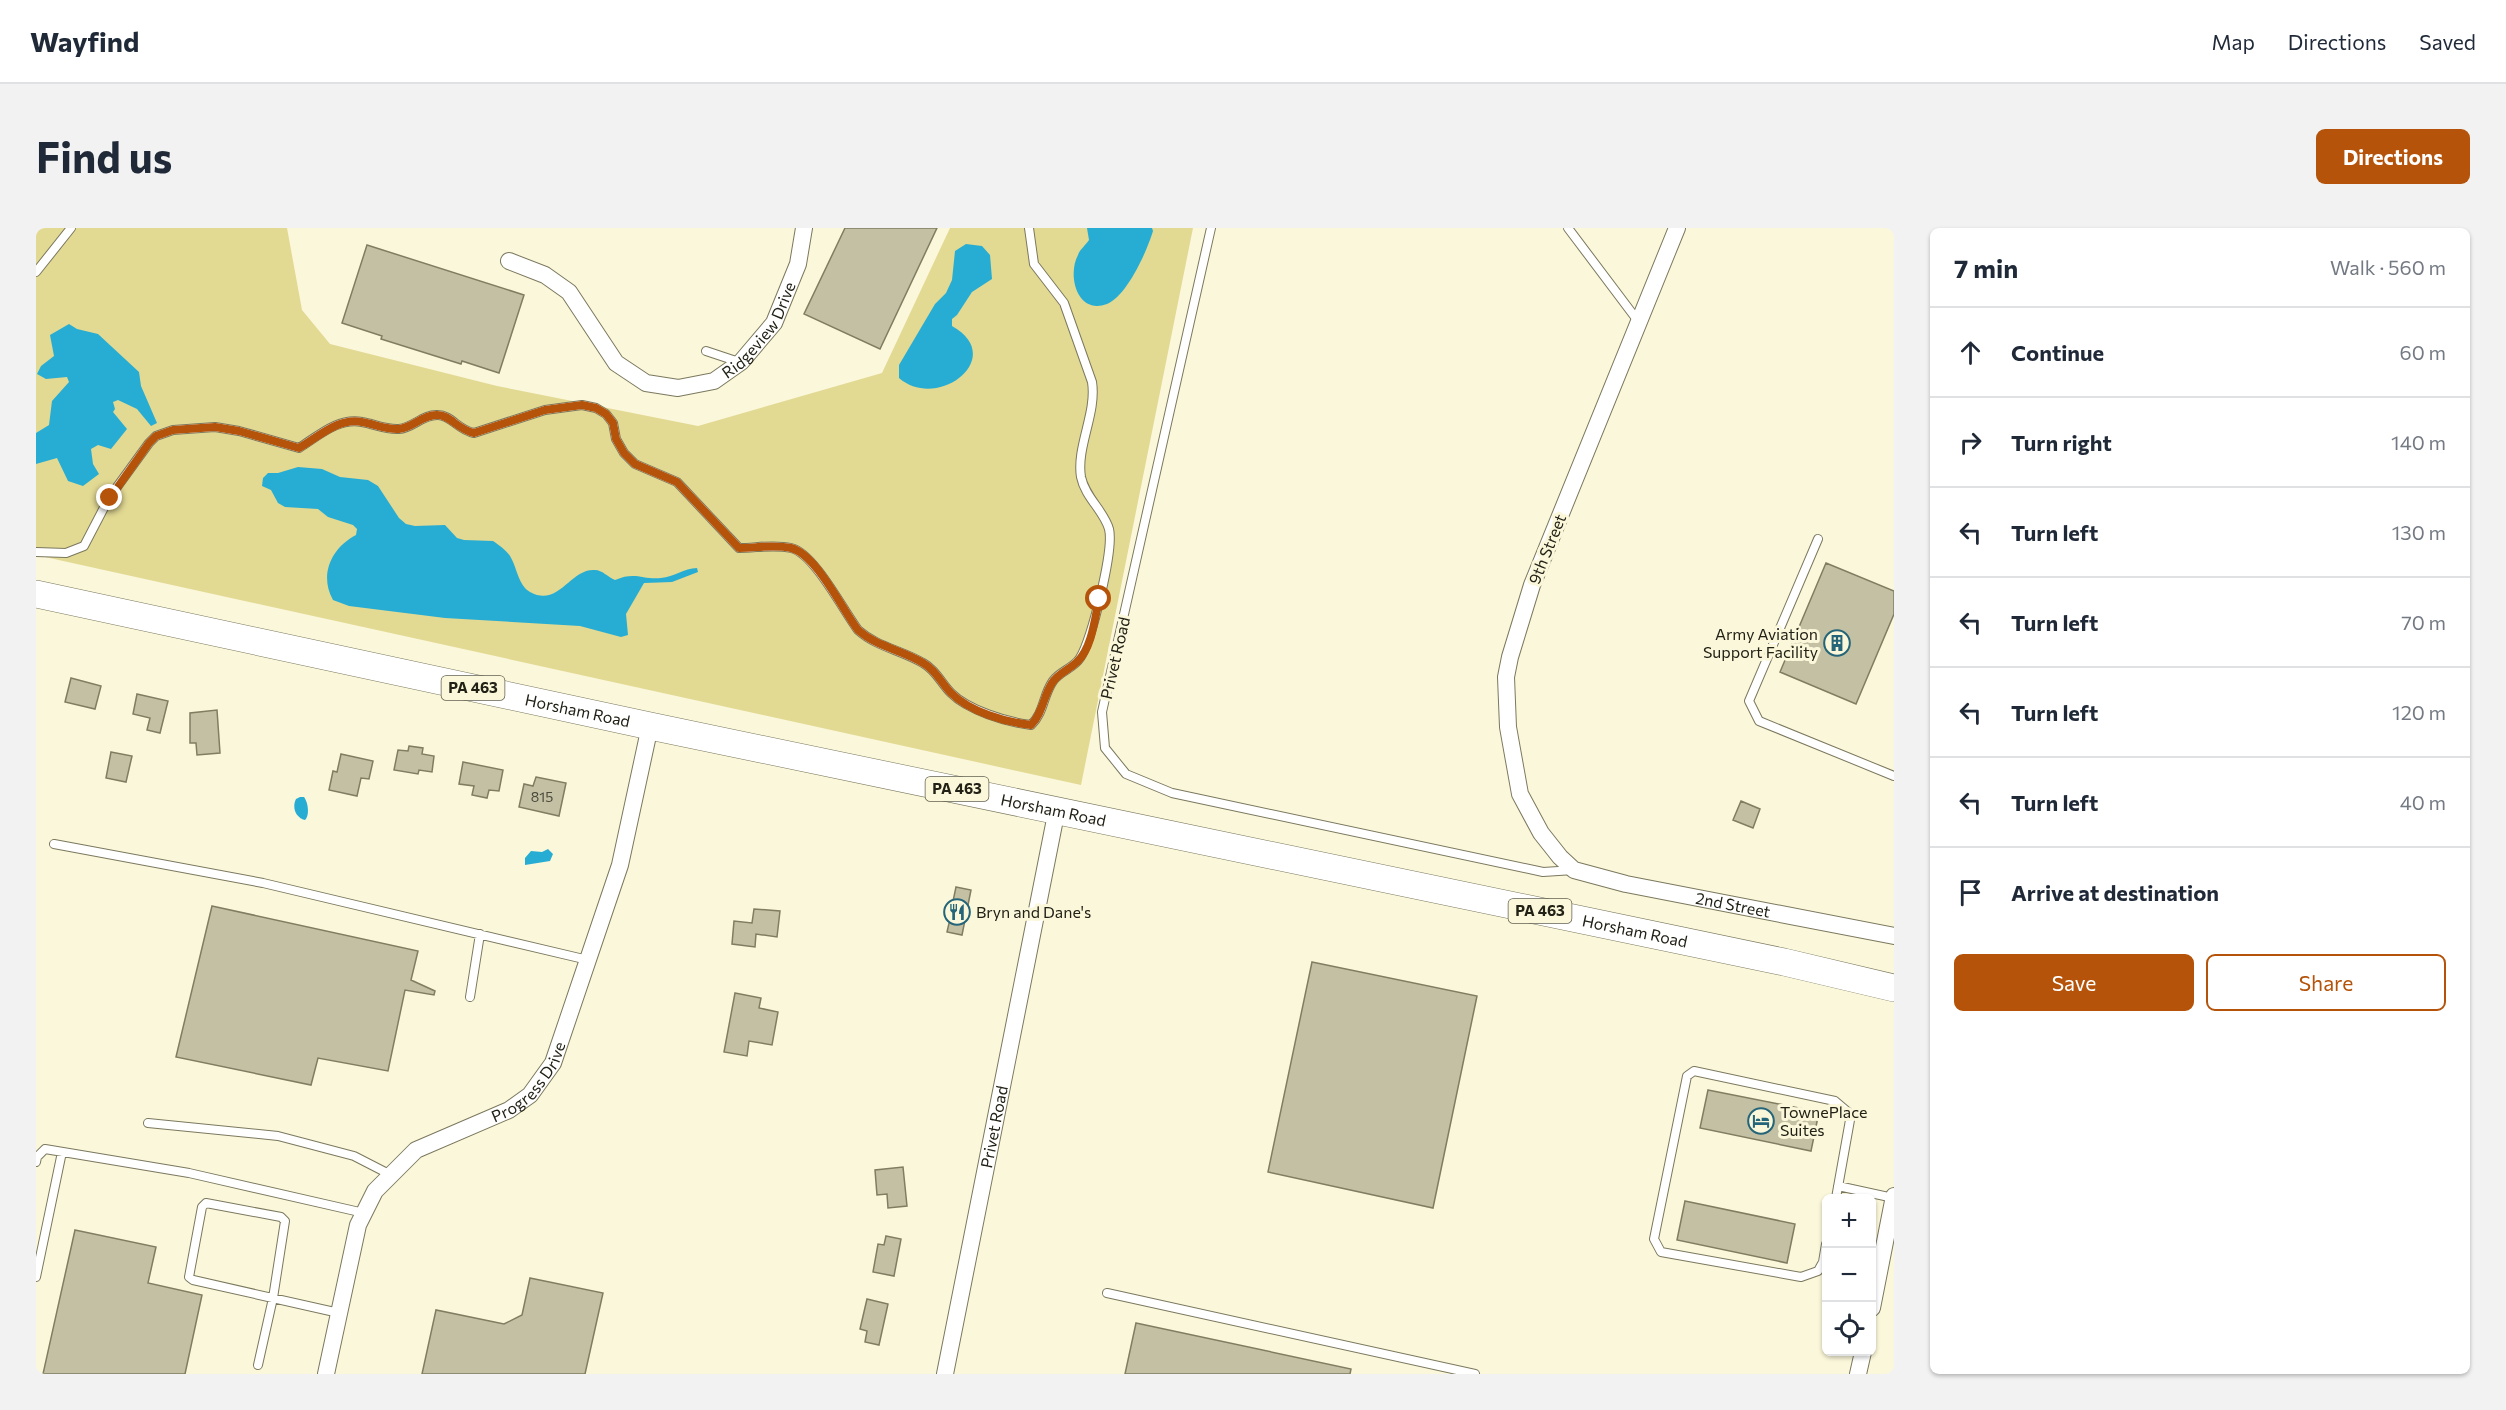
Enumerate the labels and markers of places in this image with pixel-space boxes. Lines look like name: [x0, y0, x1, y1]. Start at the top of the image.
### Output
place label: Army Aviation Support Facility: [1703, 624, 1818, 661]
building icon: Army Aviation Support Facility: [1822, 628, 1852, 658]
restaurant icon: Bryn and Dane's: [942, 897, 972, 927]
place label: Bryn and Dane's: [976, 902, 1091, 921]
place label: TownePlace Suites: [1780, 1102, 1868, 1139]
hotel icon: TownePlace Suites: [1746, 1106, 1776, 1136]

